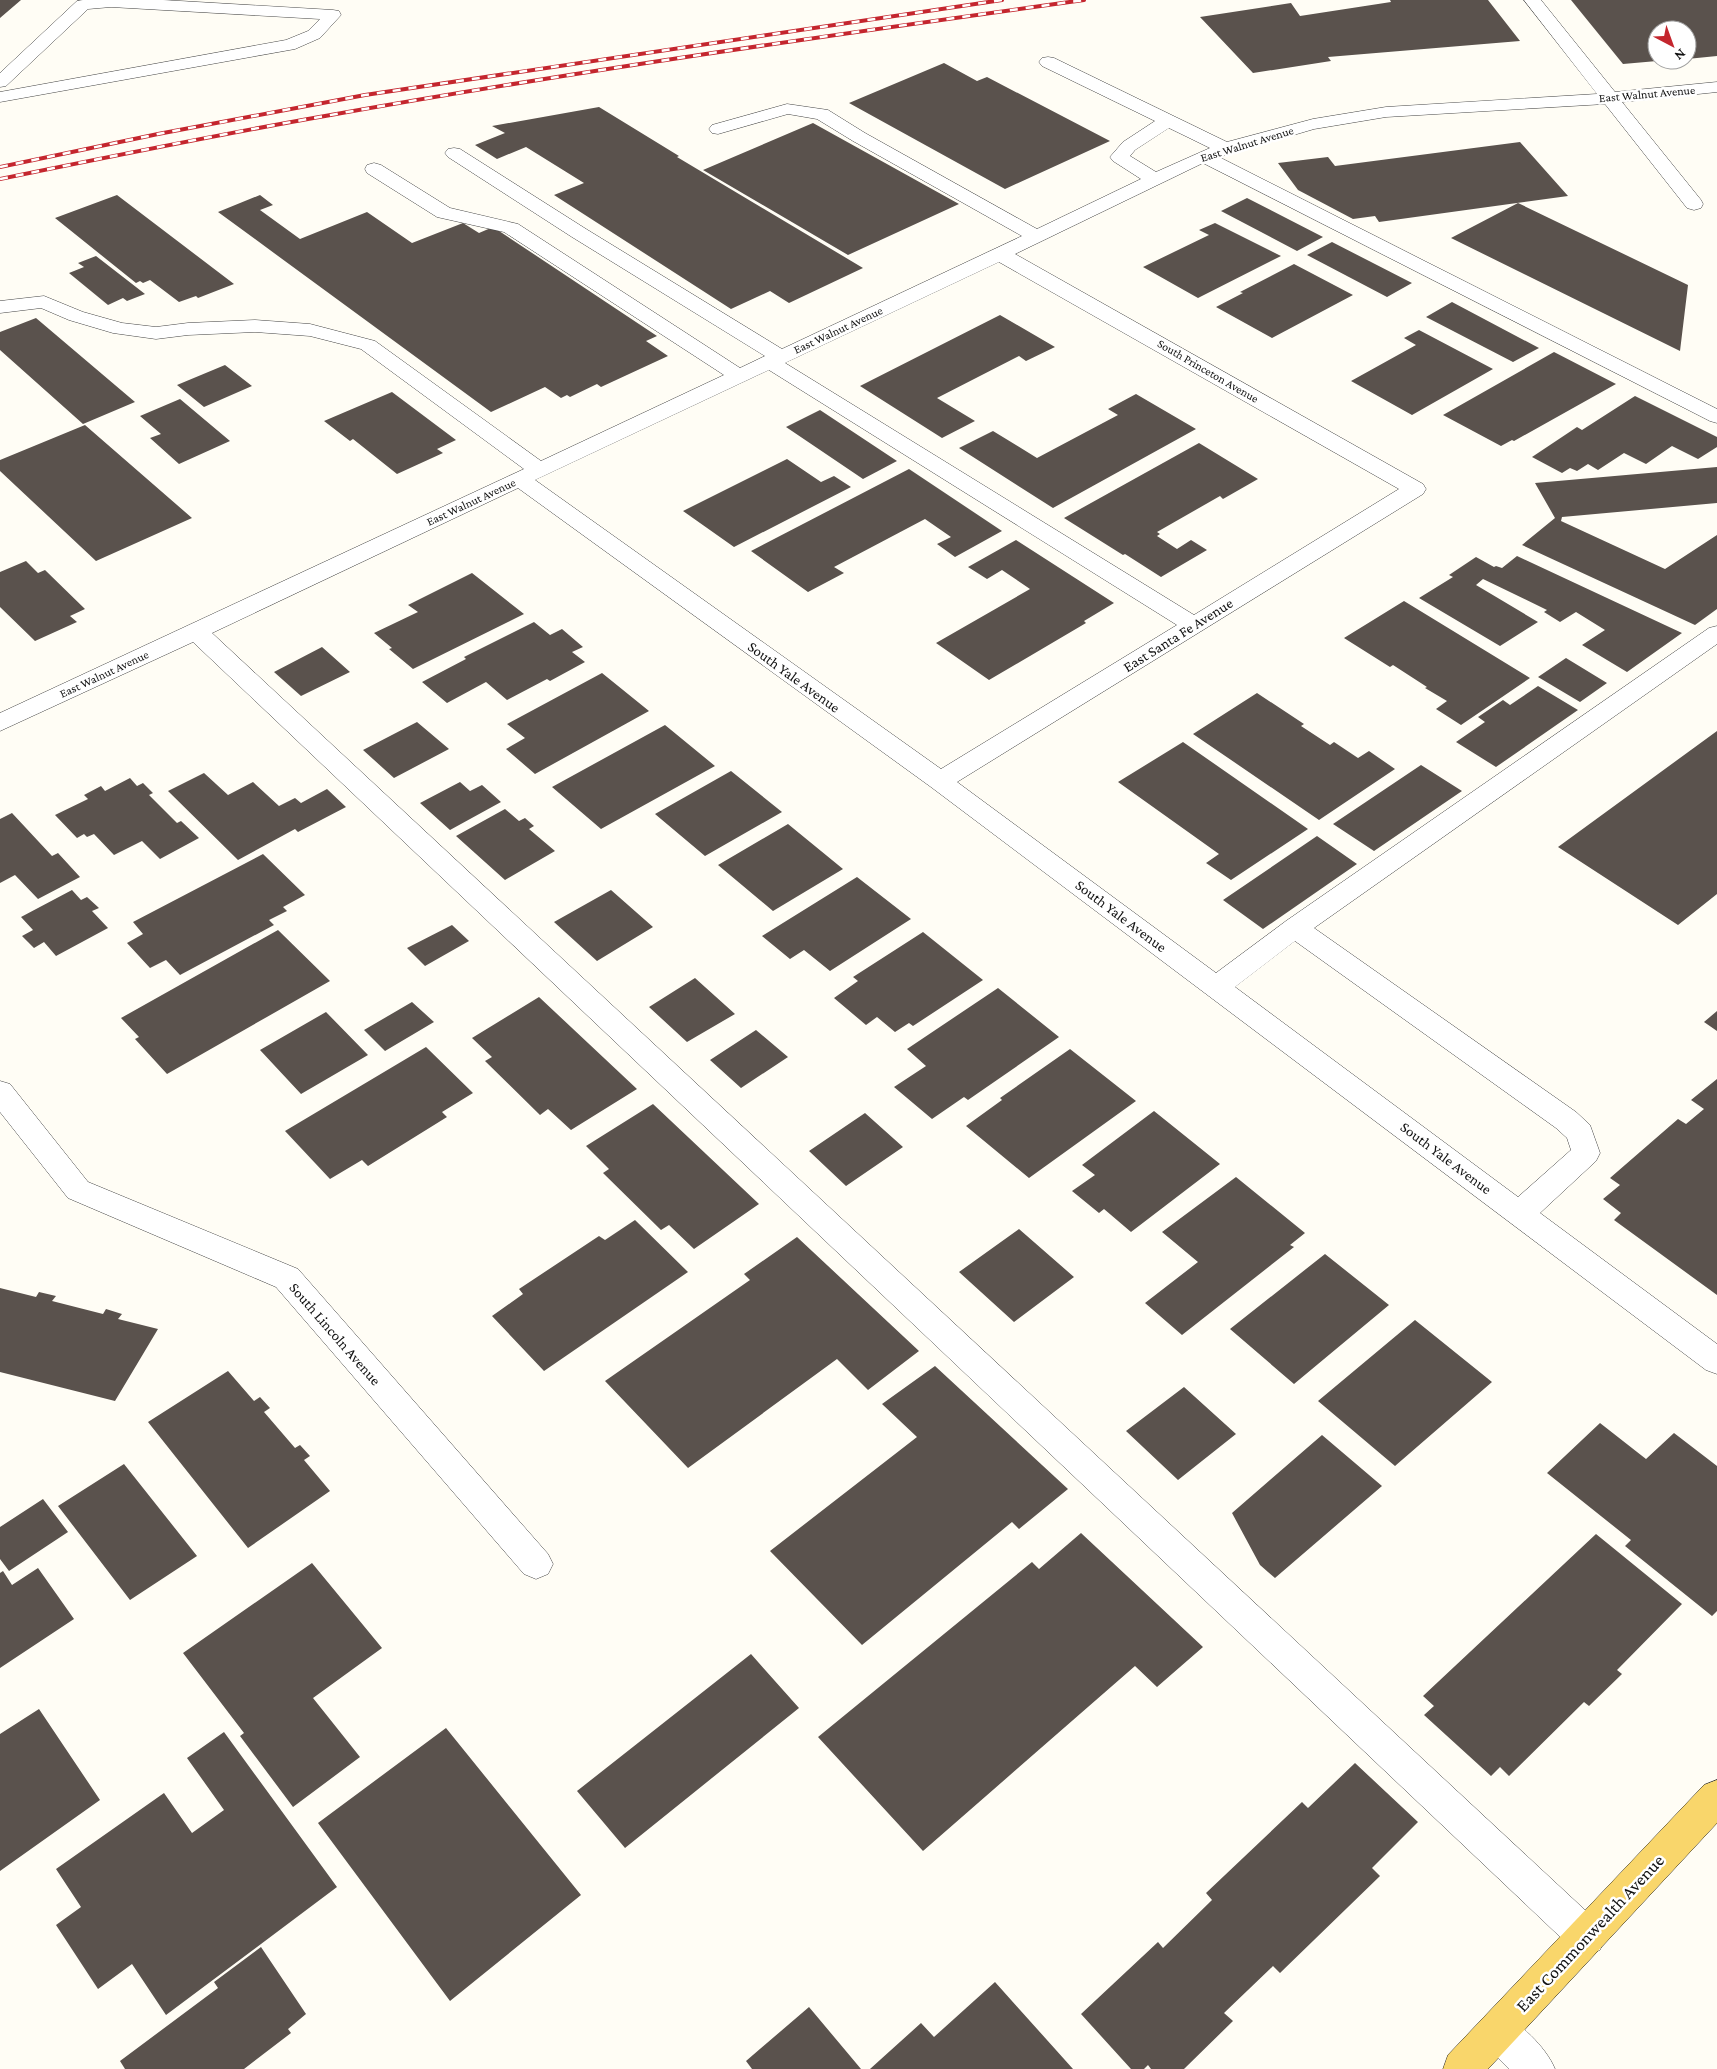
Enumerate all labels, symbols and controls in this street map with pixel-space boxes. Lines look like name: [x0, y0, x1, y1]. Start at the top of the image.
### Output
north arrow: [1647, 20, 1697, 70]
text: N: [1671, 46, 1689, 64]
street label: East Walnut Avenue: [1598, 83, 1696, 105]
street label: East Walnut Avenue: [1199, 123, 1295, 165]
street label: East Walnut Avenue: [791, 303, 885, 357]
street label: South Princeton Avenue: [1155, 336, 1261, 406]
street label: East Walnut Avenue: [424, 475, 518, 529]
street label: East Santa Fe Avenue: [1120, 595, 1236, 675]
street label: South Yale Avenue: [745, 638, 843, 716]
street label: East Walnut Avenue: [57, 647, 151, 701]
street label: South Yale Avenue: [1072, 877, 1170, 956]
street label: South Yale Avenue: [1397, 1119, 1495, 1198]
street label: South Lincoln Avenue: [286, 1280, 384, 1389]
street label: East Commonwealth Avenue: [1512, 1850, 1668, 2016]

